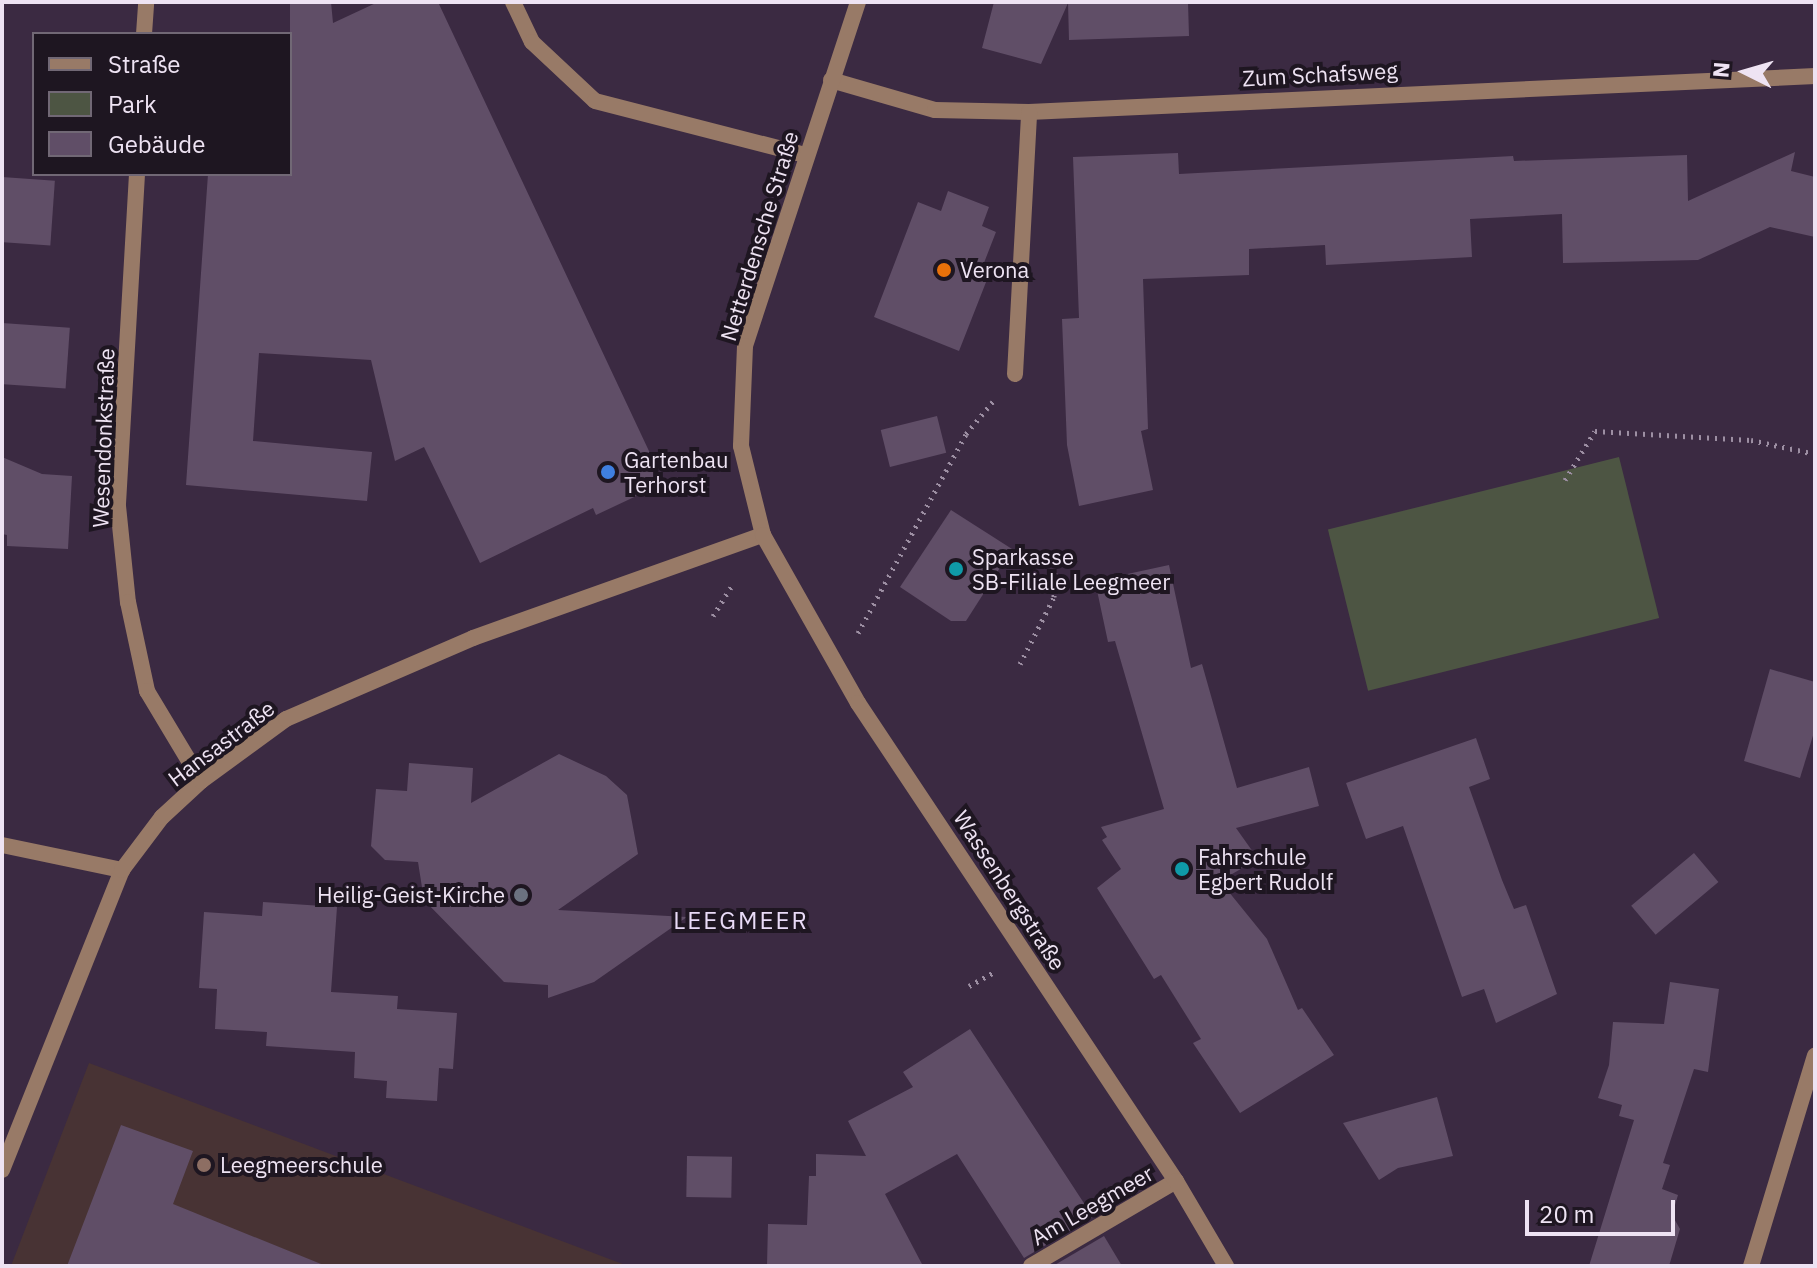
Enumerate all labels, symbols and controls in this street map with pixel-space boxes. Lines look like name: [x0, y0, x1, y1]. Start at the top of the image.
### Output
legend: [32, 32, 292, 176]
north arrow: [1705, 32, 1785, 112]
text: Straße: [108, 48, 180, 80]
street label: Zum Schafsweg: [1242, 57, 1398, 91]
text: N: [1705, 61, 1736, 79]
text: Park: [108, 88, 157, 120]
text: Gebäude: [108, 128, 205, 160]
street label: Netterdensche Straße: [714, 128, 804, 344]
place label: Verona: [960, 257, 1029, 283]
marker: Verona: [935, 261, 953, 279]
street label: Wesendonkstraße: [87, 348, 119, 528]
place label: Gartenbau Terhorst: [624, 446, 728, 498]
marker: Gartenbau Terhorst: [599, 463, 617, 481]
place label: Sparkasse SB-Filiale Leegmeer: [972, 543, 1170, 594]
marker: Sparkasse SB-Filiale Leegmeer: [947, 560, 965, 578]
street label: Hansastraße: [163, 694, 279, 792]
street label: Wassenbergstraße: [948, 805, 1072, 975]
place label: Fahrschule Egbert Rudolf: [1198, 843, 1333, 894]
marker: Fahrschule Egbert Rudolf: [1173, 860, 1191, 878]
place label: Heilig-Geist-Kirche: [317, 882, 505, 908]
marker: Heilig-Geist-Kirche: [512, 886, 530, 904]
district label: LEEGMEER: [673, 907, 809, 935]
place label: Leegmeerschule: [220, 1152, 383, 1178]
marker: Leegmeerschule: [195, 1156, 213, 1174]
street label: Am Leegmeer: [1026, 1159, 1158, 1251]
scale bar: [1529, 1184, 1679, 1234]
text: 20 m: [1539, 1198, 1594, 1230]

